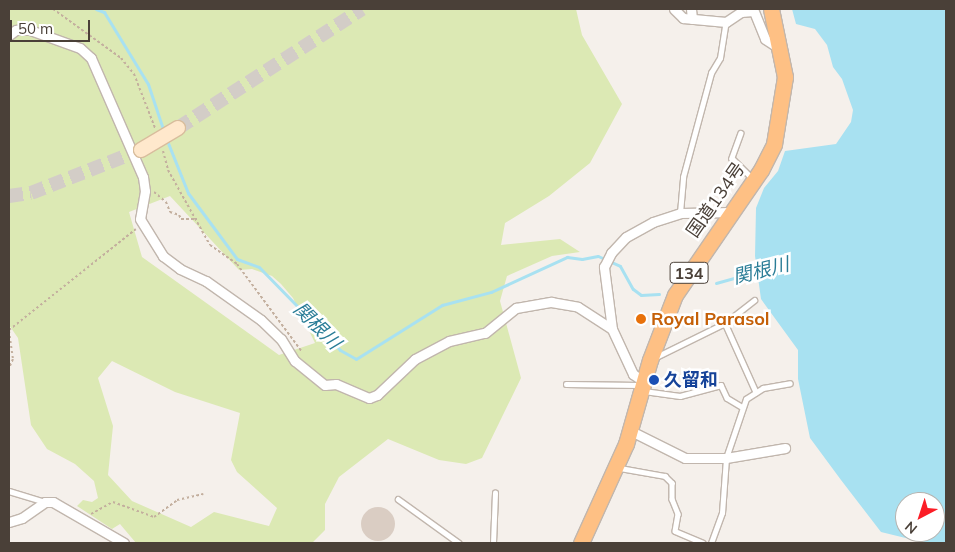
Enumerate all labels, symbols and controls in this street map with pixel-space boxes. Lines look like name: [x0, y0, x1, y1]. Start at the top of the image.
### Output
scale bar: [12, 10, 92, 42]
text: 50 m: [18, 19, 53, 38]
street label: 国道134号: [682, 158, 750, 242]
water label: 関根川: [731, 253, 791, 289]
road number: 134: [669, 260, 709, 286]
water label: 関根川: [289, 298, 345, 354]
place label: Royal Parasol: [651, 308, 770, 330]
marker: Royal Parasol: [635, 313, 647, 325]
place label: 久留和: [664, 369, 718, 391]
marker: 久留和: [648, 374, 660, 386]
north arrow: [895, 492, 945, 542]
text: N: [901, 517, 921, 538]

